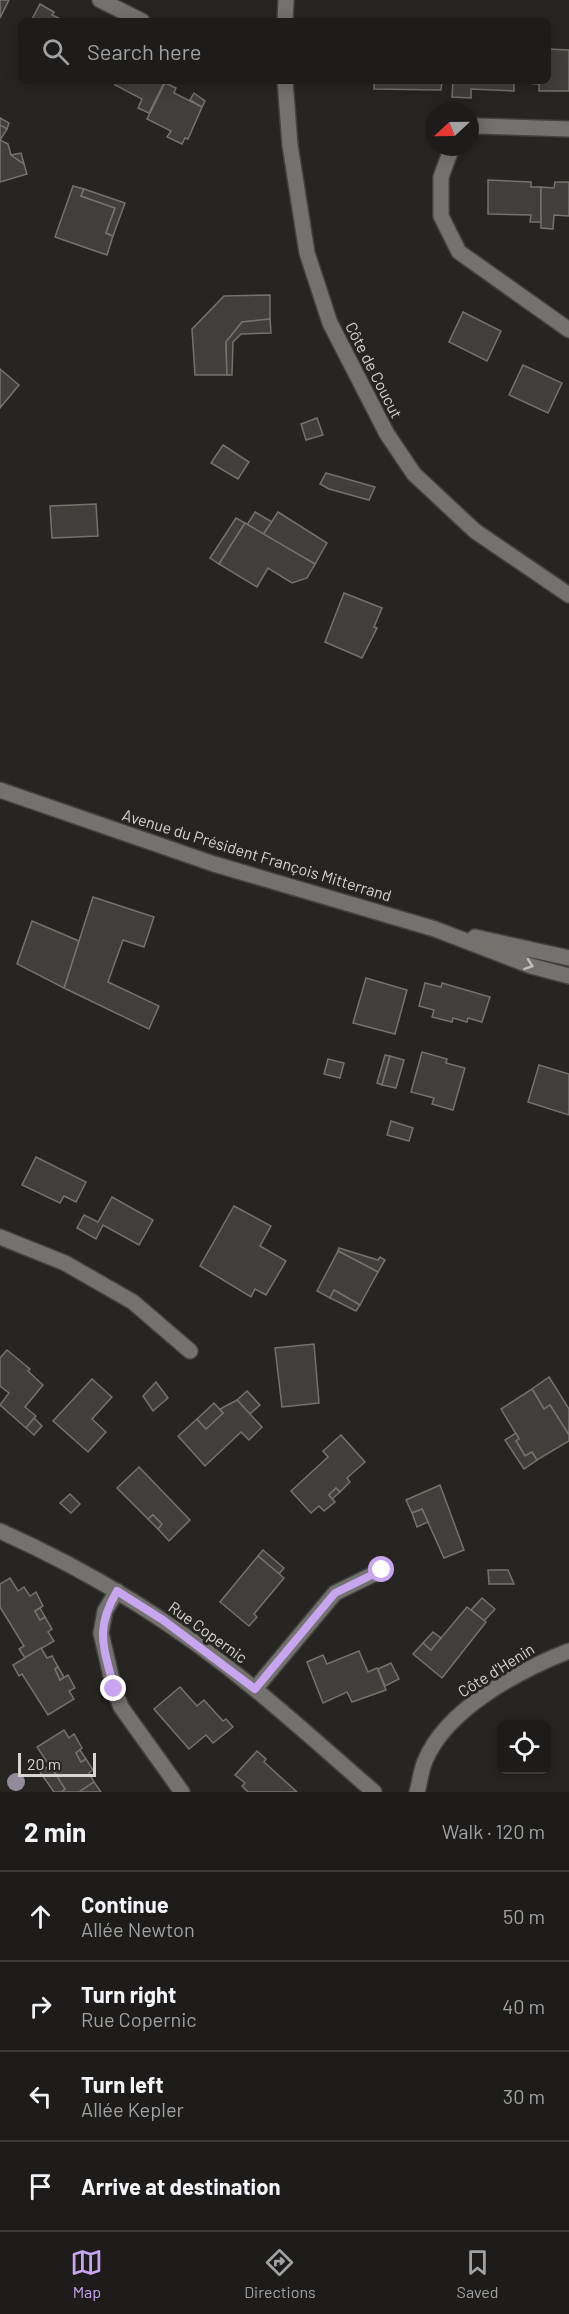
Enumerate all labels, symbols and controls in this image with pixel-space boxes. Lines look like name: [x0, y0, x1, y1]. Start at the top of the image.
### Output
search box: [18, 18, 551, 84]
icon: search: [39, 35, 72, 68]
text: Search here: [87, 38, 201, 64]
north arrow: [425, 102, 479, 156]
street label: Côte de Coucut: [342, 318, 407, 421]
street label: Avenue du Président François Mitterrand: [120, 804, 394, 905]
one-way arrow: [523, 957, 534, 970]
route start: [368, 1556, 394, 1582]
street label: Rue Copernic: [165, 1597, 251, 1666]
street label: Côte d'Henin: [454, 1639, 538, 1701]
route end: [100, 1675, 126, 1701]
map controls: [497, 1720, 551, 1774]
button: locate: [497, 1720, 551, 1774]
scale bar: [18, 1750, 96, 1778]
text: 20 m: [27, 1754, 61, 1773]
text: 2 min: [24, 1816, 86, 1847]
text: Walk · 120 m: [442, 1819, 545, 1843]
text: Continue: [81, 1891, 169, 1917]
icon: ahead: [24, 1900, 57, 1933]
text: 50 m: [503, 1904, 545, 1928]
text: Allée Newton: [81, 1917, 195, 1941]
text: Turn right: [81, 1981, 176, 2007]
icon: right: [24, 1990, 57, 2023]
text: 40 m: [502, 1994, 545, 2018]
text: Rue Copernic: [81, 2007, 197, 2031]
text: Turn left: [81, 2071, 164, 2097]
icon: left: [24, 2080, 57, 2113]
text: 30 m: [503, 2084, 545, 2108]
text: Allée Kepler: [81, 2097, 184, 2121]
icon: arrive: [24, 2170, 57, 2203]
text: Arrive at destination: [81, 2173, 280, 2199]
tab: Map: [70, 2246, 103, 2301]
tab: Directions: [244, 2246, 316, 2301]
tab: Saved: [457, 2246, 499, 2301]

